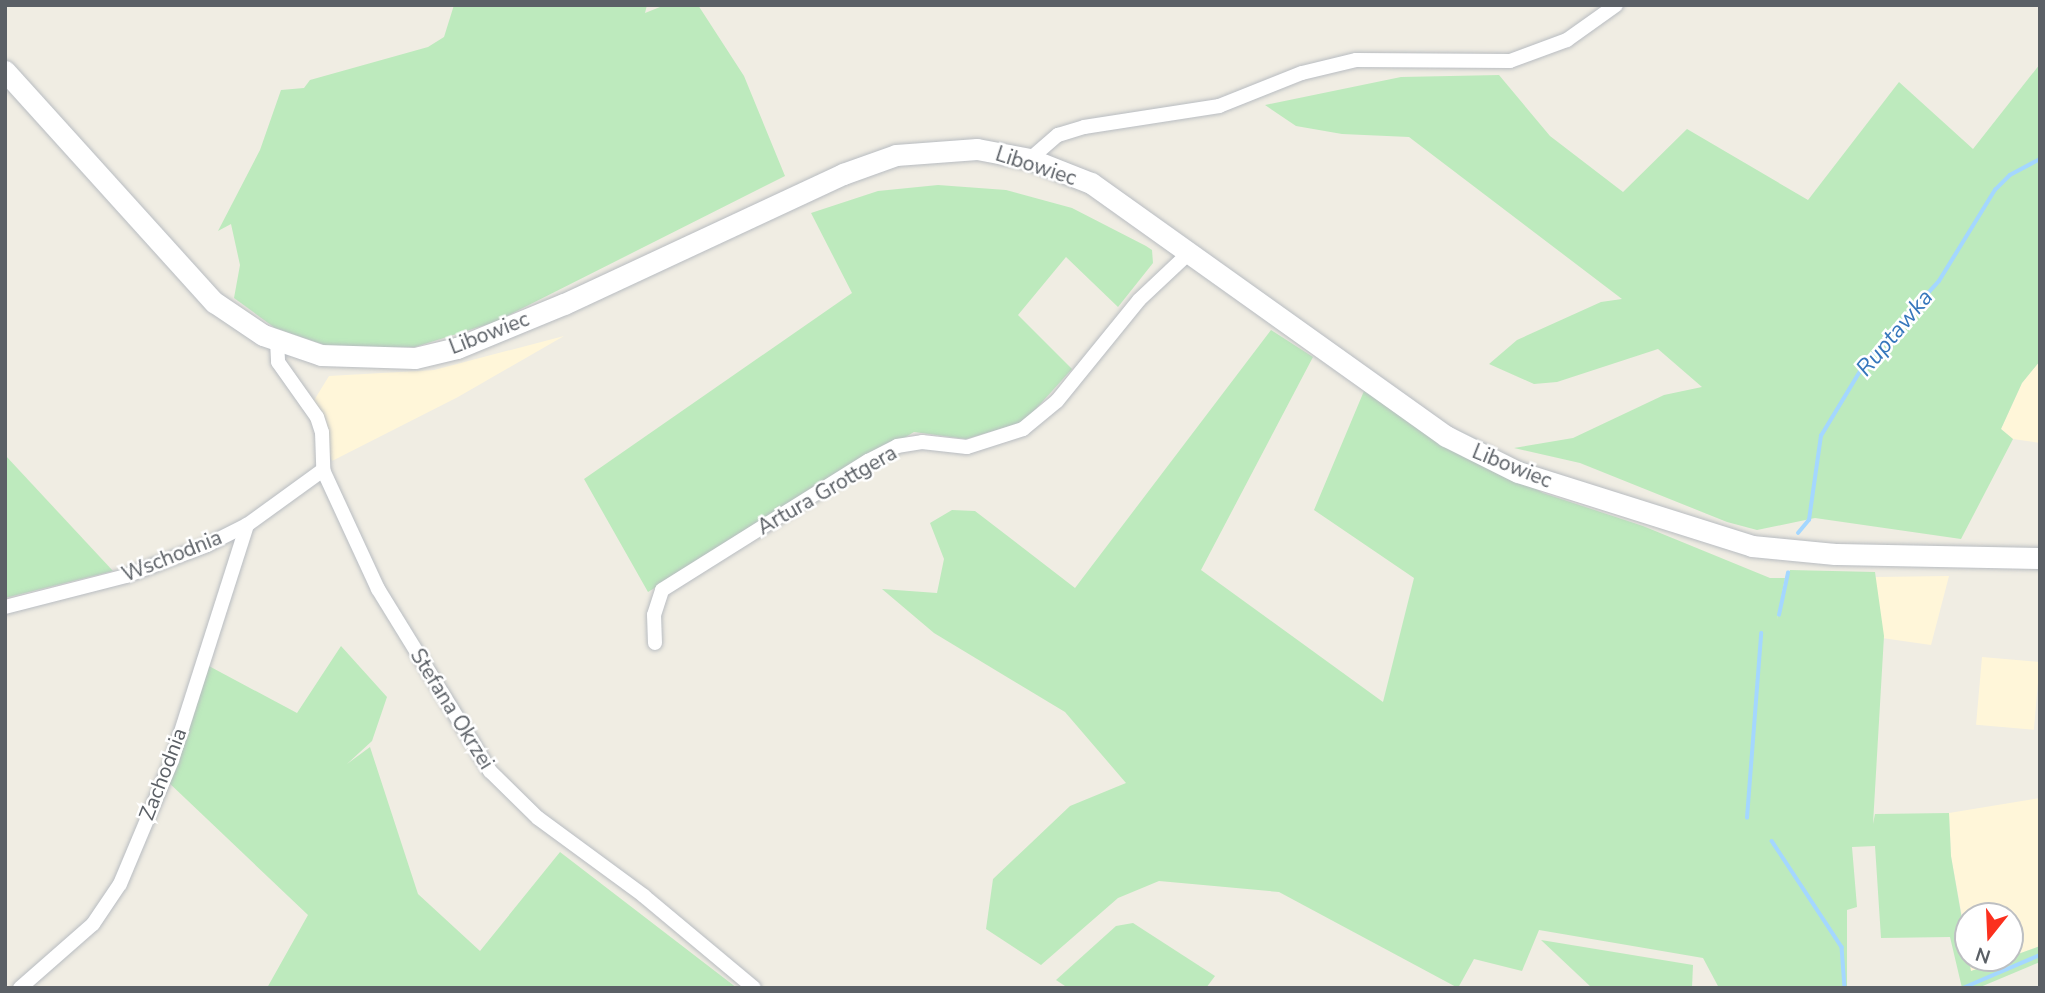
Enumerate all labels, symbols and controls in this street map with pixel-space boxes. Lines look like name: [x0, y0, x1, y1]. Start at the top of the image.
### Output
street label: Libowiec: [992, 141, 1080, 191]
water label: Ruptawka: [1851, 284, 1939, 382]
street label: Libowiec: [446, 306, 532, 360]
street label: Libowiec: [1469, 439, 1555, 493]
street label: Artura Grottgera: [753, 440, 901, 540]
street label: Wschodnia: [118, 525, 226, 587]
street label: Stefana Okrzei: [405, 644, 499, 774]
street label: Zachodnia: [134, 724, 192, 824]
north arrow: [1954, 902, 2024, 972]
text: N: [1972, 941, 1994, 970]

